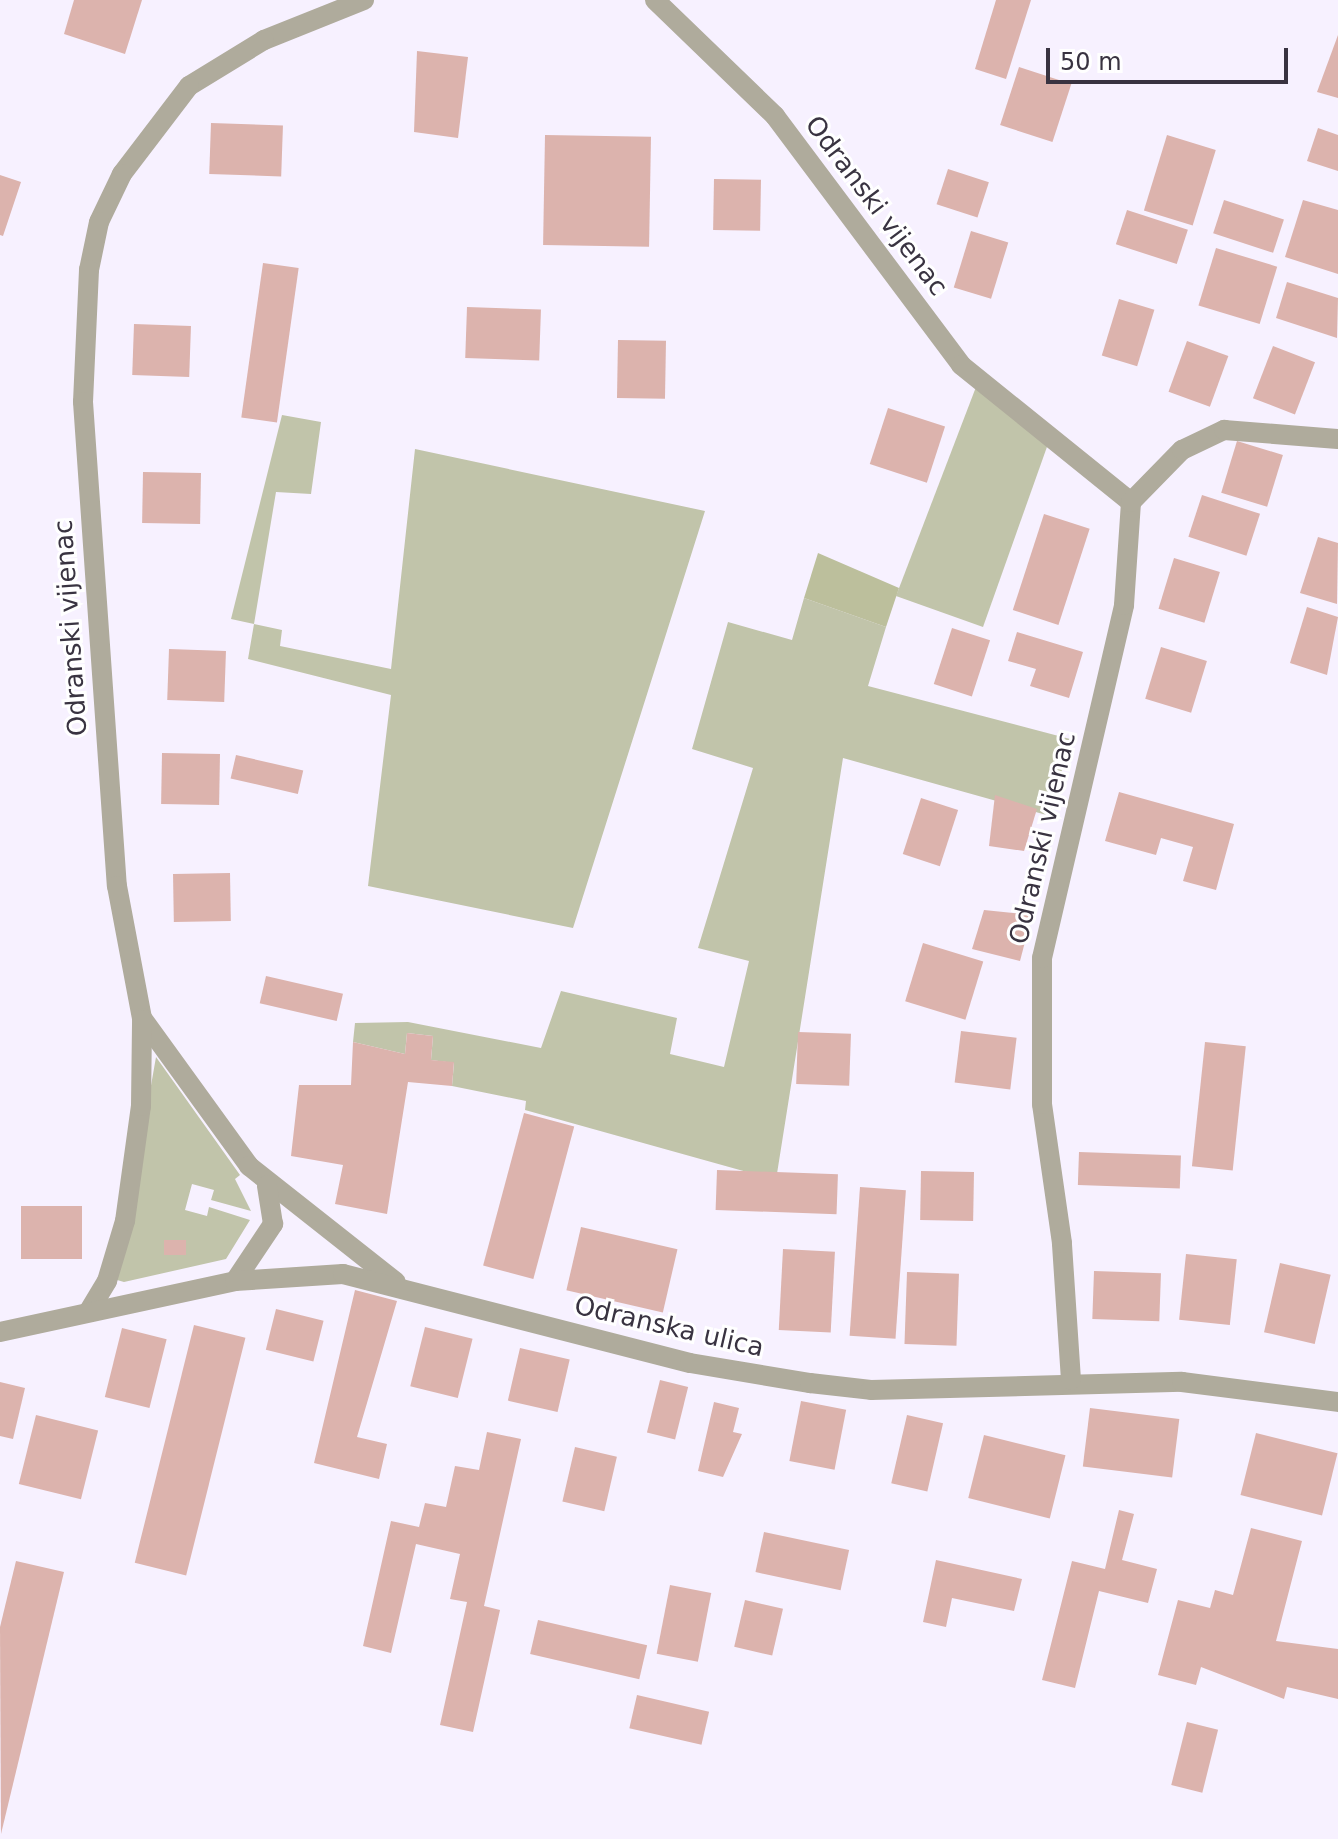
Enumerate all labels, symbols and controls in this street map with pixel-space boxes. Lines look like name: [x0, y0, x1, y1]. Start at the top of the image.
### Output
scale bar: [1050, 32, 1292, 82]
text: 50 m: [1060, 48, 1122, 76]
street label: Odranski vijenac: [798, 110, 954, 302]
street label: Odranski vijenac: [48, 519, 94, 737]
street label: Odranski vijenac: [1003, 729, 1083, 947]
street label: Odranska ulica: [571, 1290, 767, 1364]

